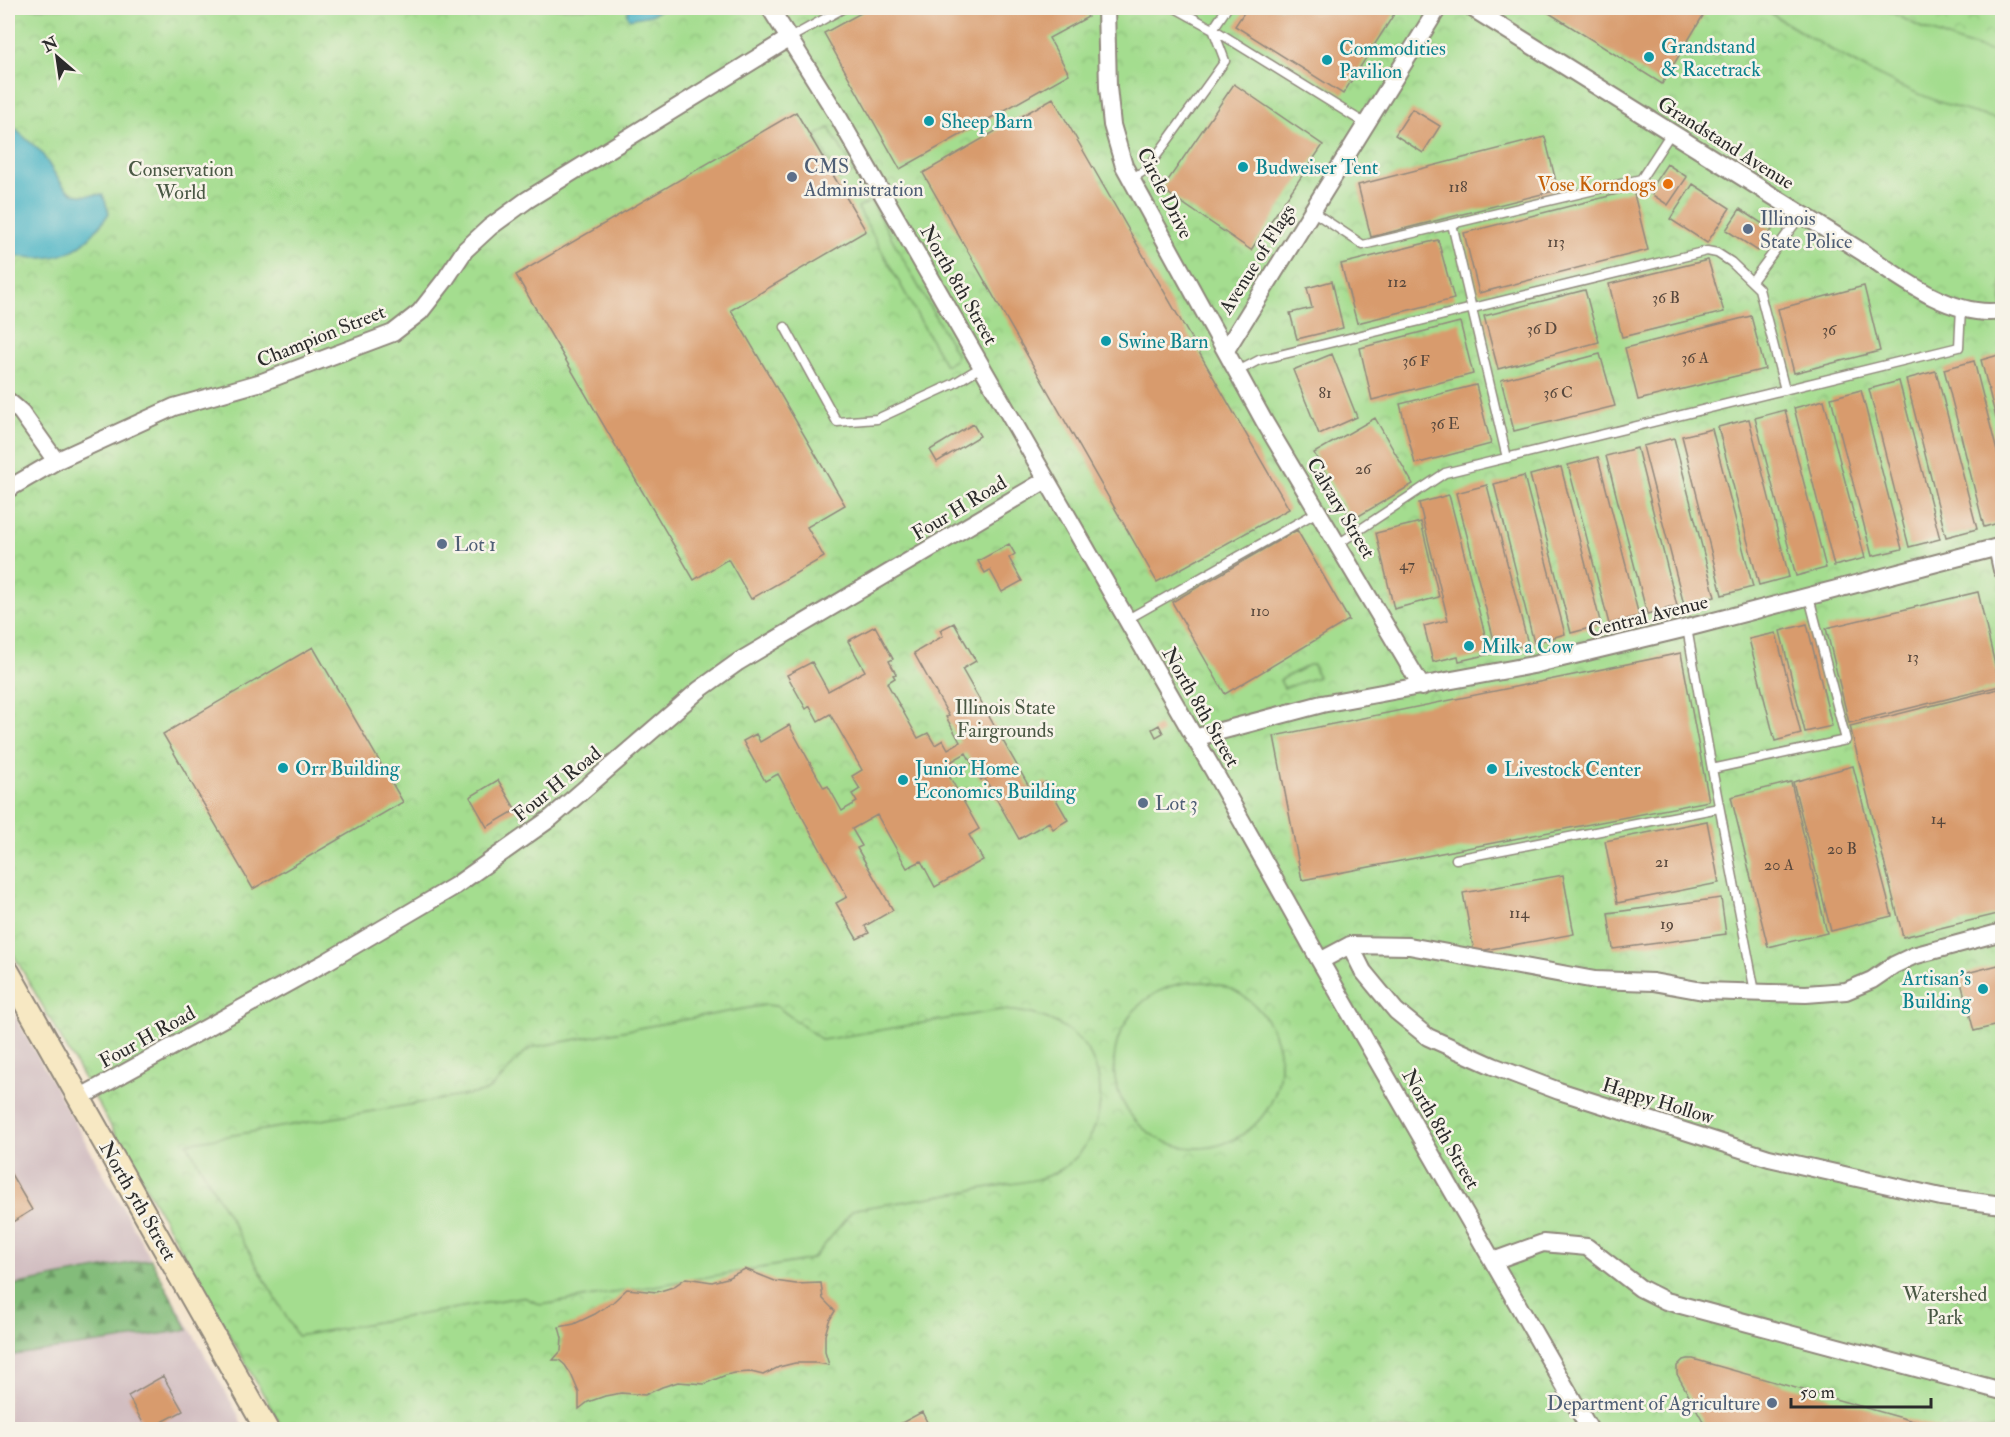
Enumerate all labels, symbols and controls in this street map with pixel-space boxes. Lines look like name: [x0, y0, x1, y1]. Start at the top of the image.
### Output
north arrow: [27, 27, 87, 87]
text: N: [38, 32, 62, 57]
place label: Grandstand & Racetrack: [1661, 34, 1761, 82]
place label: Commodities Pavilion: [1339, 36, 1446, 84]
marker: Grandstand & Racetrack: [1642, 50, 1656, 64]
marker: Commodities Pavilion: [1320, 53, 1334, 67]
street label: Grandstand Avenue: [1653, 91, 1799, 195]
place label: Sheep Barn: [941, 109, 1033, 135]
marker: Sheep Barn: [922, 114, 936, 128]
street label: Circle Drive: [1131, 143, 1199, 243]
place label: CMS Administration: [803, 154, 924, 202]
place label: Budweiser Tent: [1255, 155, 1379, 180]
park label: Conservation World: [128, 157, 234, 205]
marker: Budweiser Tent: [1236, 160, 1250, 174]
marker: CMS Administration: [785, 170, 799, 184]
place label: Vose Korndogs: [1537, 172, 1656, 197]
house number: 118: [1449, 177, 1468, 197]
marker: Vose Korndogs: [1661, 177, 1675, 191]
street label: Avenue of Flags: [1213, 199, 1301, 319]
place label: Illinois State Police: [1760, 206, 1852, 254]
street label: North 8th Street: [915, 221, 1004, 350]
marker: Illinois State Police: [1741, 222, 1755, 236]
house number: 113: [1547, 232, 1565, 252]
house number: 112: [1387, 272, 1407, 292]
house number: 36 B: [1652, 288, 1680, 308]
street label: Champion Street: [253, 299, 390, 374]
house number: 36 D: [1527, 319, 1557, 339]
house number: 36: [1822, 320, 1837, 340]
place label: Swine Barn: [1118, 329, 1209, 354]
marker: Swine Barn: [1099, 334, 1113, 348]
house number: 36 A: [1681, 348, 1709, 368]
house number: 36 F: [1402, 351, 1430, 371]
house number: 81: [1318, 383, 1332, 403]
house number: 36 C: [1543, 383, 1573, 403]
house number: 36 E: [1430, 414, 1460, 434]
street label: Calvary Street: [1301, 453, 1381, 563]
house number: 26: [1355, 459, 1372, 479]
street label: Four H Road: [907, 470, 1011, 546]
place label: Lot 1: [454, 532, 496, 557]
marker: Lot 1: [435, 537, 449, 551]
house number: 47: [1399, 555, 1415, 575]
street label: Central Avenue: [1585, 589, 1711, 643]
house number: 110: [1250, 601, 1270, 621]
place label: Milk a Cow: [1481, 634, 1574, 659]
marker: Milk a Cow: [1462, 639, 1476, 653]
street label: North 8th Street: [1157, 643, 1246, 772]
house number: 13: [1907, 647, 1919, 667]
park label: Illinois State Fairgrounds: [955, 695, 1055, 743]
street label: Four H Road: [508, 741, 606, 827]
place label: Orr Building: [295, 756, 401, 781]
place label: Junior Home Economics Building: [914, 756, 1077, 804]
place label: Livestock Center: [1504, 757, 1641, 782]
marker: Orr Building: [276, 761, 290, 775]
marker: Livestock Center: [1485, 762, 1499, 776]
marker: Junior Home Economics Building: [896, 773, 910, 787]
place label: Lot 3: [1155, 791, 1198, 816]
marker: Lot 3: [1136, 796, 1150, 810]
house number: 14: [1931, 809, 1947, 829]
house number: 20 B: [1827, 839, 1857, 859]
house number: 21: [1655, 852, 1669, 872]
house number: 20 A: [1764, 855, 1794, 875]
house number: 114: [1509, 903, 1530, 923]
house number: 19: [1660, 914, 1674, 934]
place label: Artisan's Building: [1901, 966, 1972, 1014]
marker: Artisan's Building: [1976, 982, 1990, 996]
street label: Four H Road: [95, 1000, 200, 1074]
street label: North 8th Street: [1397, 1065, 1486, 1194]
street label: Happy Hollow: [1599, 1072, 1717, 1131]
street label: North 5th Street: [94, 1137, 183, 1266]
park label: Watershed Park: [1902, 1282, 1987, 1330]
scale bar: [1791, 1371, 1930, 1409]
text: 50 m: [1800, 1381, 1835, 1404]
place label: Department of Agriculture: [1547, 1391, 1760, 1417]
marker: Department of Agriculture: [1765, 1396, 1779, 1410]

